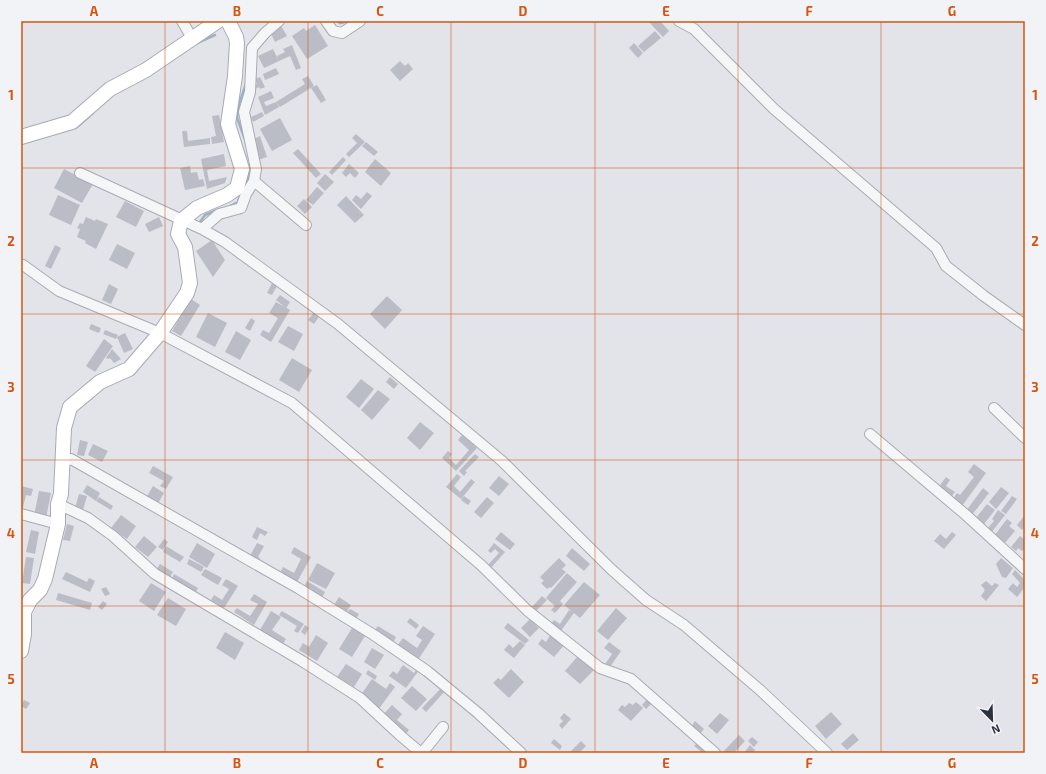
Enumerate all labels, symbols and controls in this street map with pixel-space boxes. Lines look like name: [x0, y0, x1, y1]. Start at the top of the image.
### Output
text: A: [90, 3, 99, 19]
text: B: [233, 3, 241, 19]
text: C: [376, 3, 384, 19]
text: D: [519, 3, 528, 19]
text: E: [662, 3, 670, 19]
text: F: [805, 3, 813, 19]
text: G: [948, 3, 956, 19]
text: 1: [8, 87, 14, 103]
text: 1: [1032, 87, 1038, 103]
text: 2: [7, 233, 15, 249]
text: 2: [1031, 233, 1039, 249]
text: 3: [7, 379, 15, 395]
text: 3: [1031, 379, 1039, 395]
text: 4: [7, 525, 15, 541]
text: 4: [1031, 525, 1039, 541]
text: 5: [7, 671, 15, 687]
text: 5: [1031, 671, 1039, 687]
north arrow: [972, 700, 1012, 740]
text: N: [990, 722, 1002, 737]
text: A: [90, 755, 99, 771]
text: B: [233, 755, 241, 771]
text: C: [376, 755, 384, 771]
text: D: [519, 755, 528, 771]
text: E: [662, 755, 670, 771]
text: F: [805, 755, 813, 771]
text: G: [948, 755, 956, 771]

